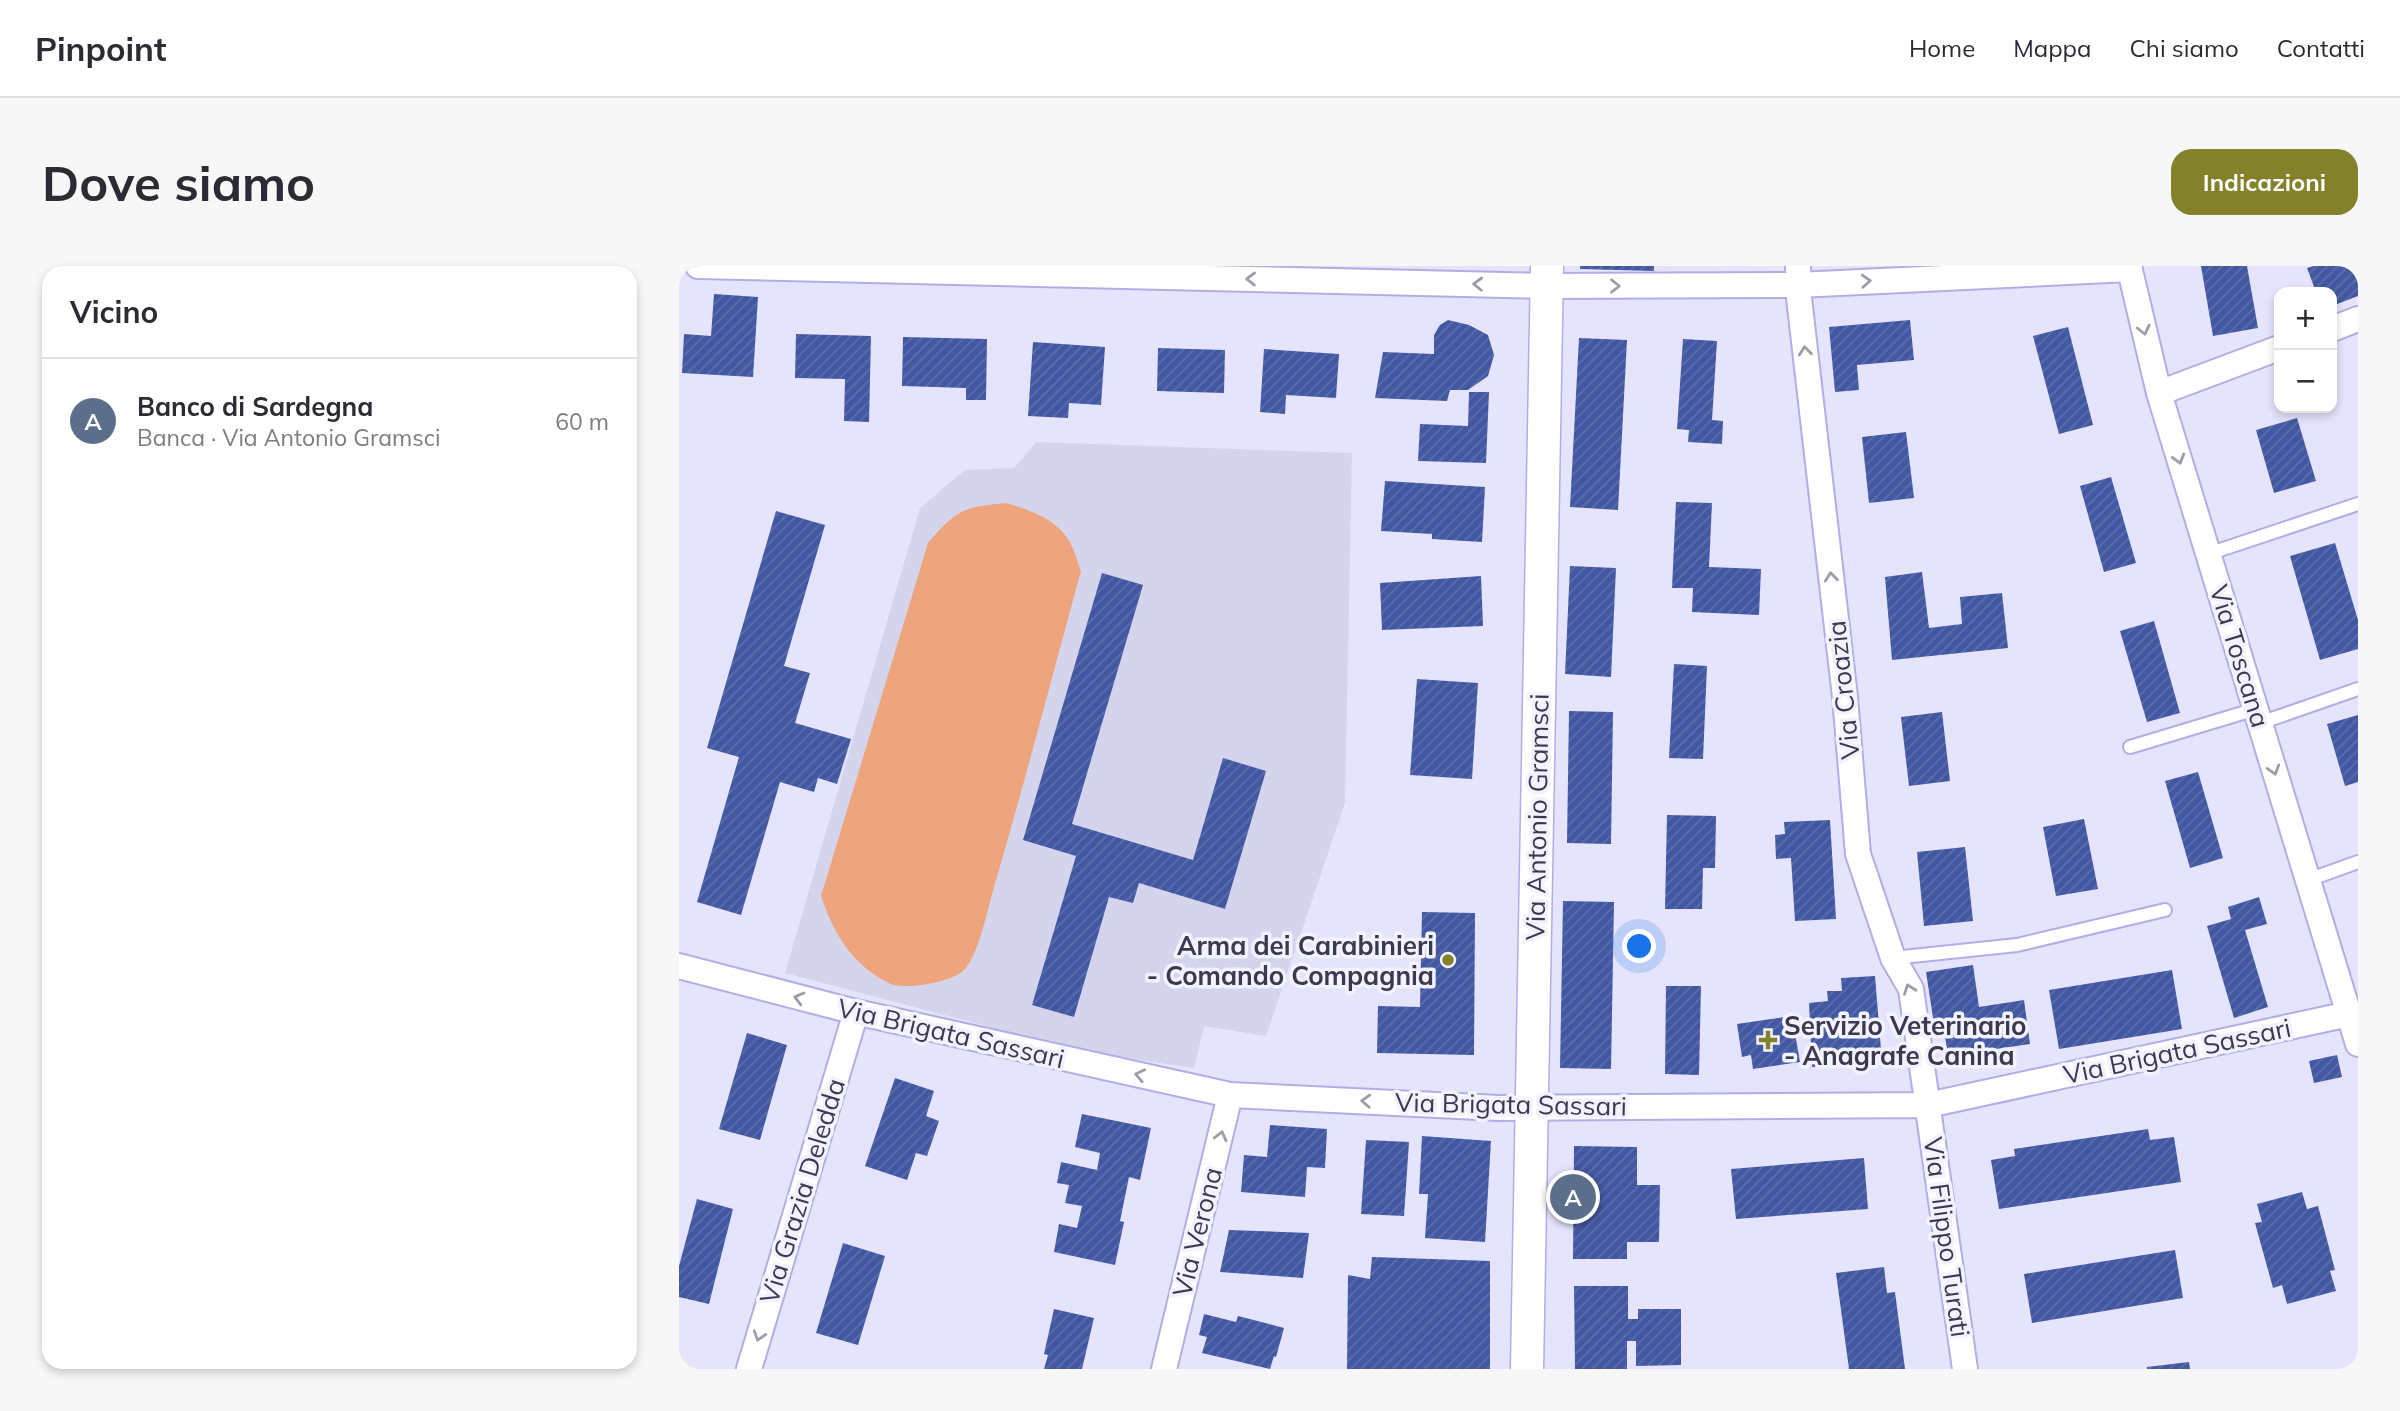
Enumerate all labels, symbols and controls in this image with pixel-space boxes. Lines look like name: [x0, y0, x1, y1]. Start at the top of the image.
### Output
text: Pinpoint: [35, 28, 167, 69]
text: Home: [1909, 33, 1975, 63]
text: Mappa: [2013, 33, 2091, 63]
text: Chi siamo: [2129, 33, 2239, 63]
text: Contatti: [2277, 33, 2365, 63]
button: Indicazioni: [2171, 149, 2358, 215]
text: Dove siamo: [42, 152, 315, 213]
one-way arrow: [1245, 271, 1256, 286]
one-way arrow: [1861, 274, 1872, 289]
one-way arrow: [1473, 277, 1484, 292]
one-way arrow: [1610, 278, 1620, 294]
map controls: [2274, 287, 2337, 413]
button: +: [2274, 287, 2337, 350]
text: Vicino: [70, 293, 158, 331]
one-way arrow: [2136, 324, 2150, 336]
one-way arrow: [1798, 345, 1813, 357]
button: −: [2274, 350, 2337, 413]
text: Banco di Sardegna: [137, 390, 373, 423]
text: A: [84, 407, 102, 436]
text: 60 m: [555, 407, 609, 436]
text: Banca · Via Antonio Gramsci: [137, 423, 441, 452]
one-way arrow: [2171, 452, 2186, 464]
one-way arrow: [1824, 571, 1839, 582]
street label: Via Toscana: [2203, 581, 2277, 731]
street label: Via Croazia: [1819, 619, 1867, 761]
street label: Via Antonio Gramsci: [1518, 693, 1556, 941]
one-way arrow: [2266, 764, 2281, 776]
place label: Arma dei Carabinieri - Comando Compagnia: [1147, 929, 1434, 992]
your location: [1622, 929, 1656, 963]
marker: Arma dei Carabinieri - Comando Compagnia: [1440, 952, 1456, 968]
one-way arrow: [1903, 984, 1917, 996]
one-way arrow: [793, 991, 805, 1006]
street label: Via Brigata Sassari: [834, 991, 1068, 1075]
place label: Servizio Veterinario - Anagrafe Canina: [1784, 1009, 2026, 1072]
street label: Via Brigata Sassari: [2060, 1011, 2294, 1091]
marker: Servizio Veterinario - Anagrafe Canina: [1758, 1030, 1778, 1050]
one-way arrow: [1134, 1069, 1146, 1083]
street label: Via Grazia Deledda: [752, 1075, 852, 1307]
street label: Via Brigata Sassari: [1395, 1085, 1627, 1123]
one-way arrow: [1360, 1094, 1371, 1109]
one-way arrow: [1212, 1130, 1227, 1142]
street label: Via Filippo Turati: [1917, 1135, 1977, 1339]
street label: Via Verona: [1165, 1164, 1229, 1300]
pin: A: [1550, 1171, 1596, 1223]
one-way arrow: [752, 1329, 767, 1341]

